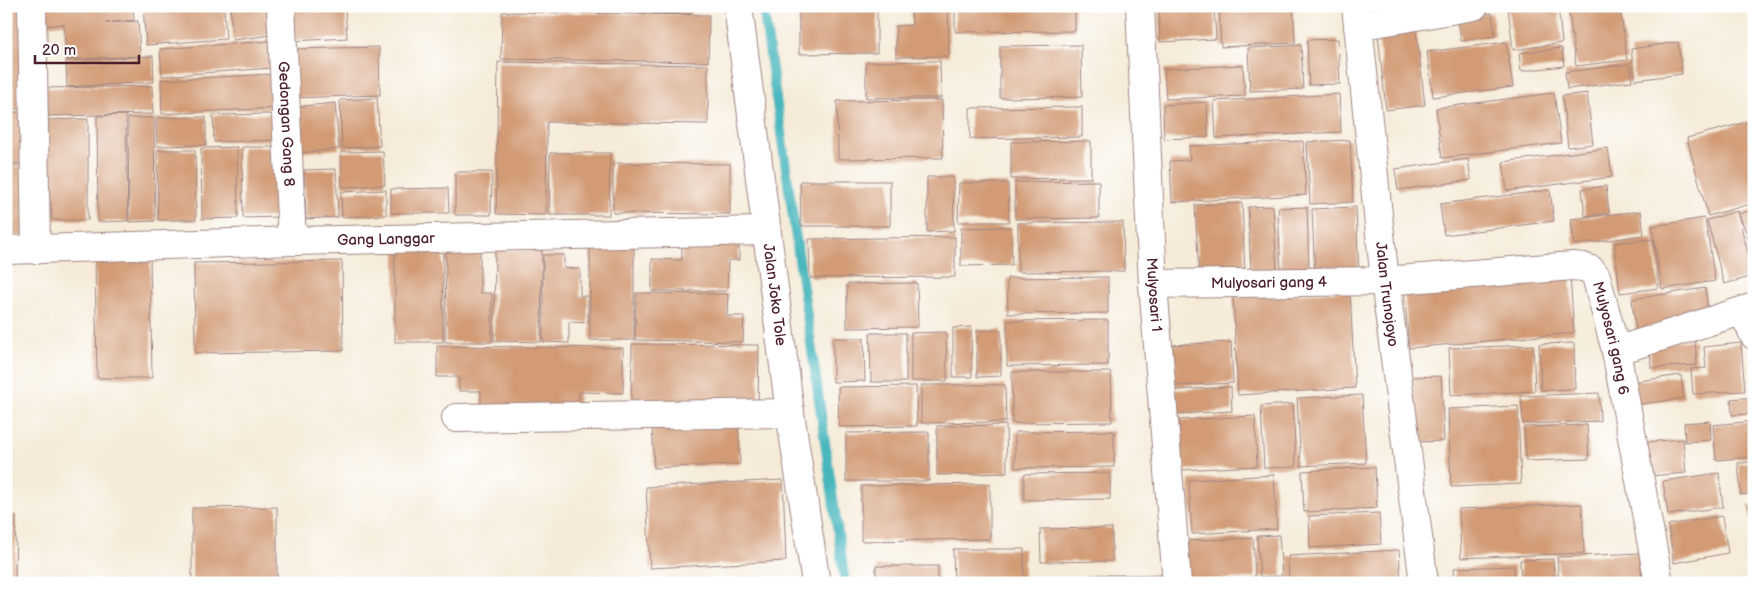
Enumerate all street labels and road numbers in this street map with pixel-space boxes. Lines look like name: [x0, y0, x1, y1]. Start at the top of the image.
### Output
street label: Gedongan Gang 8: [274, 61, 298, 187]
street label: Gang Langgar: [337, 229, 435, 250]
street label: Jalan Trunojoyo: [1371, 241, 1402, 348]
street label: Jalan Joko Tole: [758, 242, 790, 347]
street label: Mulyosari 1: [1142, 257, 1166, 333]
street label: Mulyosari gang 4: [1211, 273, 1327, 293]
street label: Mulyosari gang 6: [1588, 279, 1633, 396]

